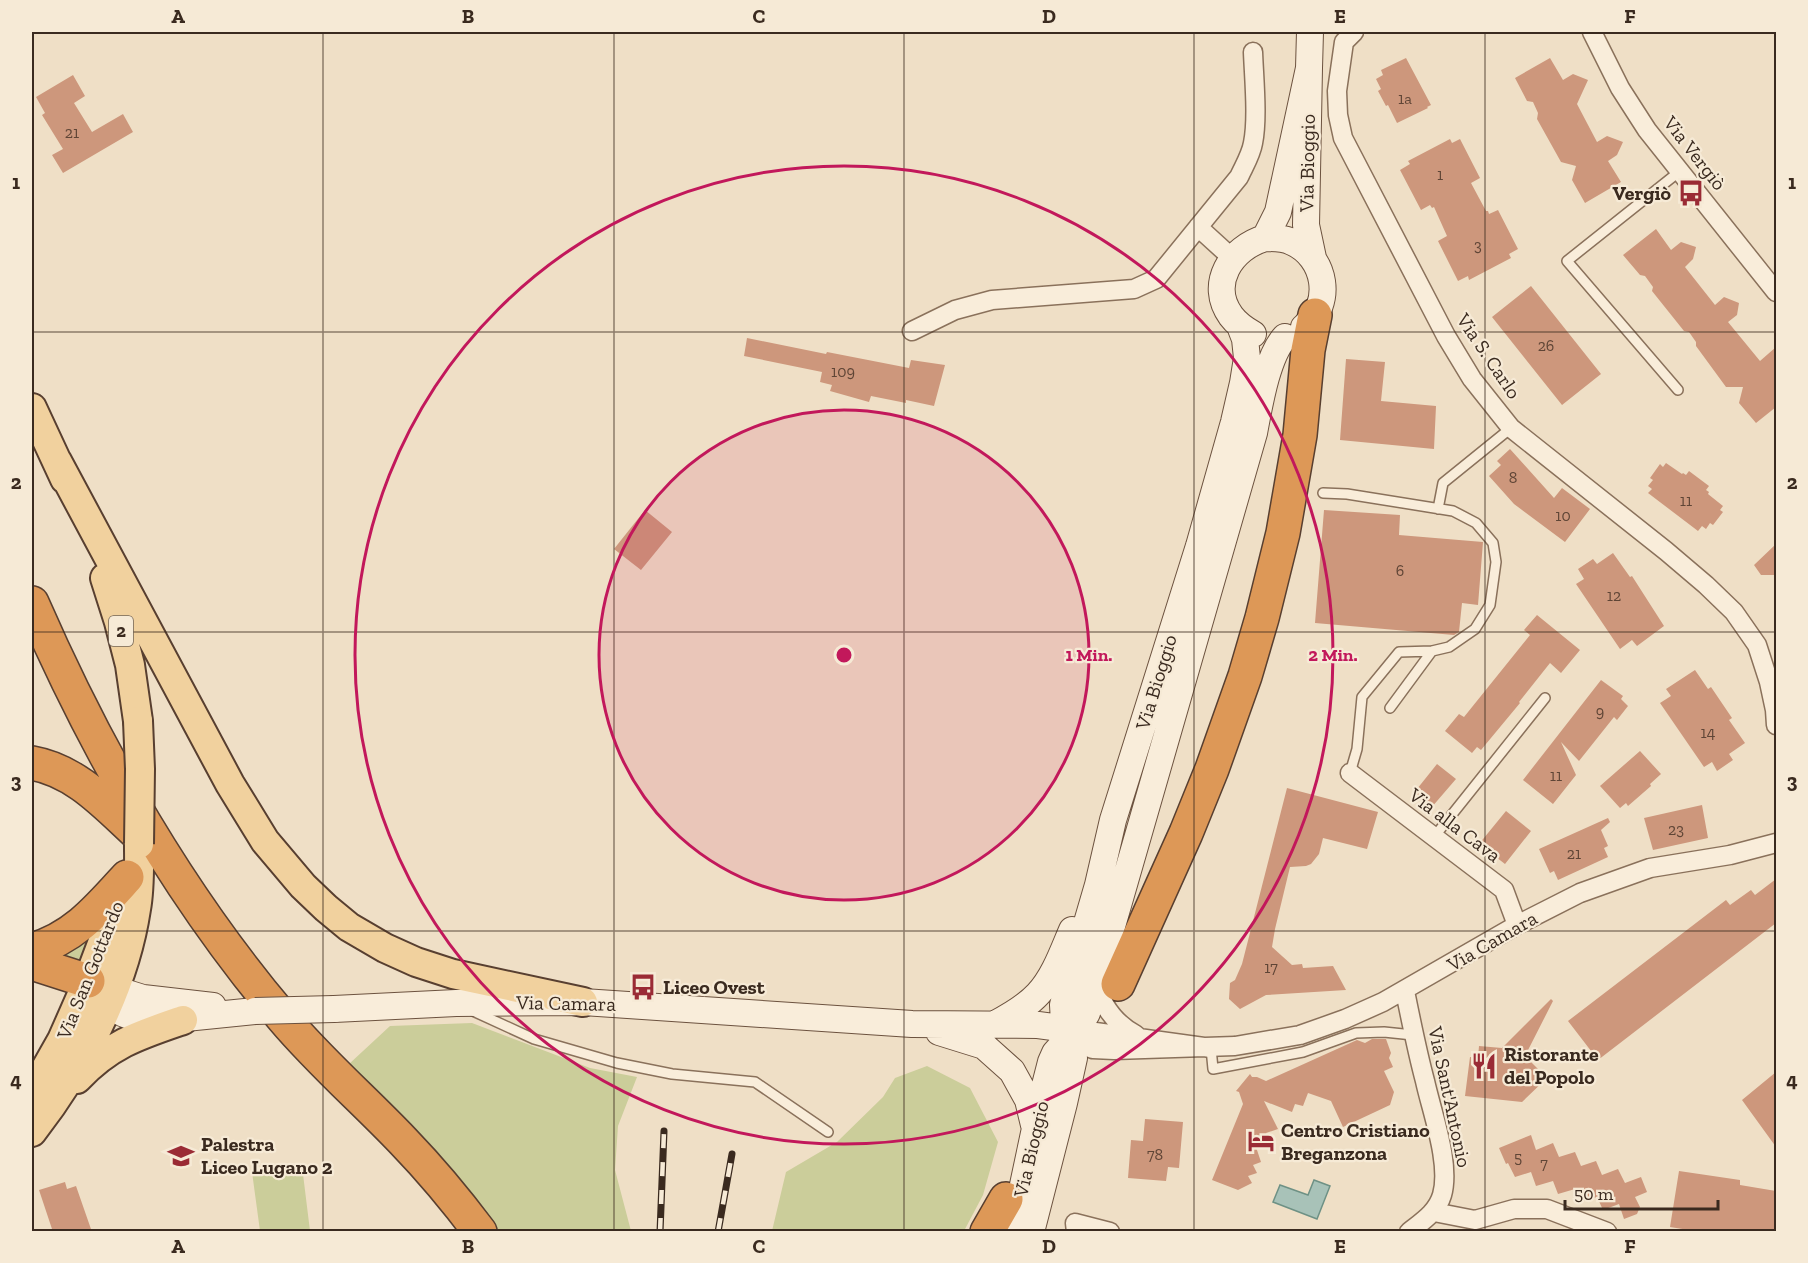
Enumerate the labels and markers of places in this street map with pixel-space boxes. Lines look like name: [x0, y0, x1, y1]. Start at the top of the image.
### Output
bus stop icon: Vergiò: [1676, 178, 1706, 208]
place label: Vergiò: [1613, 181, 1672, 205]
centre of rings: [834, 645, 854, 665]
bus stop icon: Liceo Ovest: [628, 972, 658, 1002]
place label: Liceo Ovest: [663, 975, 766, 999]
place label: Ristorante del Popolo: [1504, 1042, 1599, 1089]
restaurant icon: Ristorante del Popolo: [1469, 1051, 1499, 1081]
place label: Centro Cristiano Breganzona: [1281, 1118, 1430, 1165]
hotel icon: Centro Cristiano Breganzona: [1246, 1126, 1276, 1156]
place label: Palestra Liceo Lugano 2: [201, 1132, 333, 1179]
school or university icon: Palestra Liceo Lugano 2: [166, 1141, 196, 1171]

